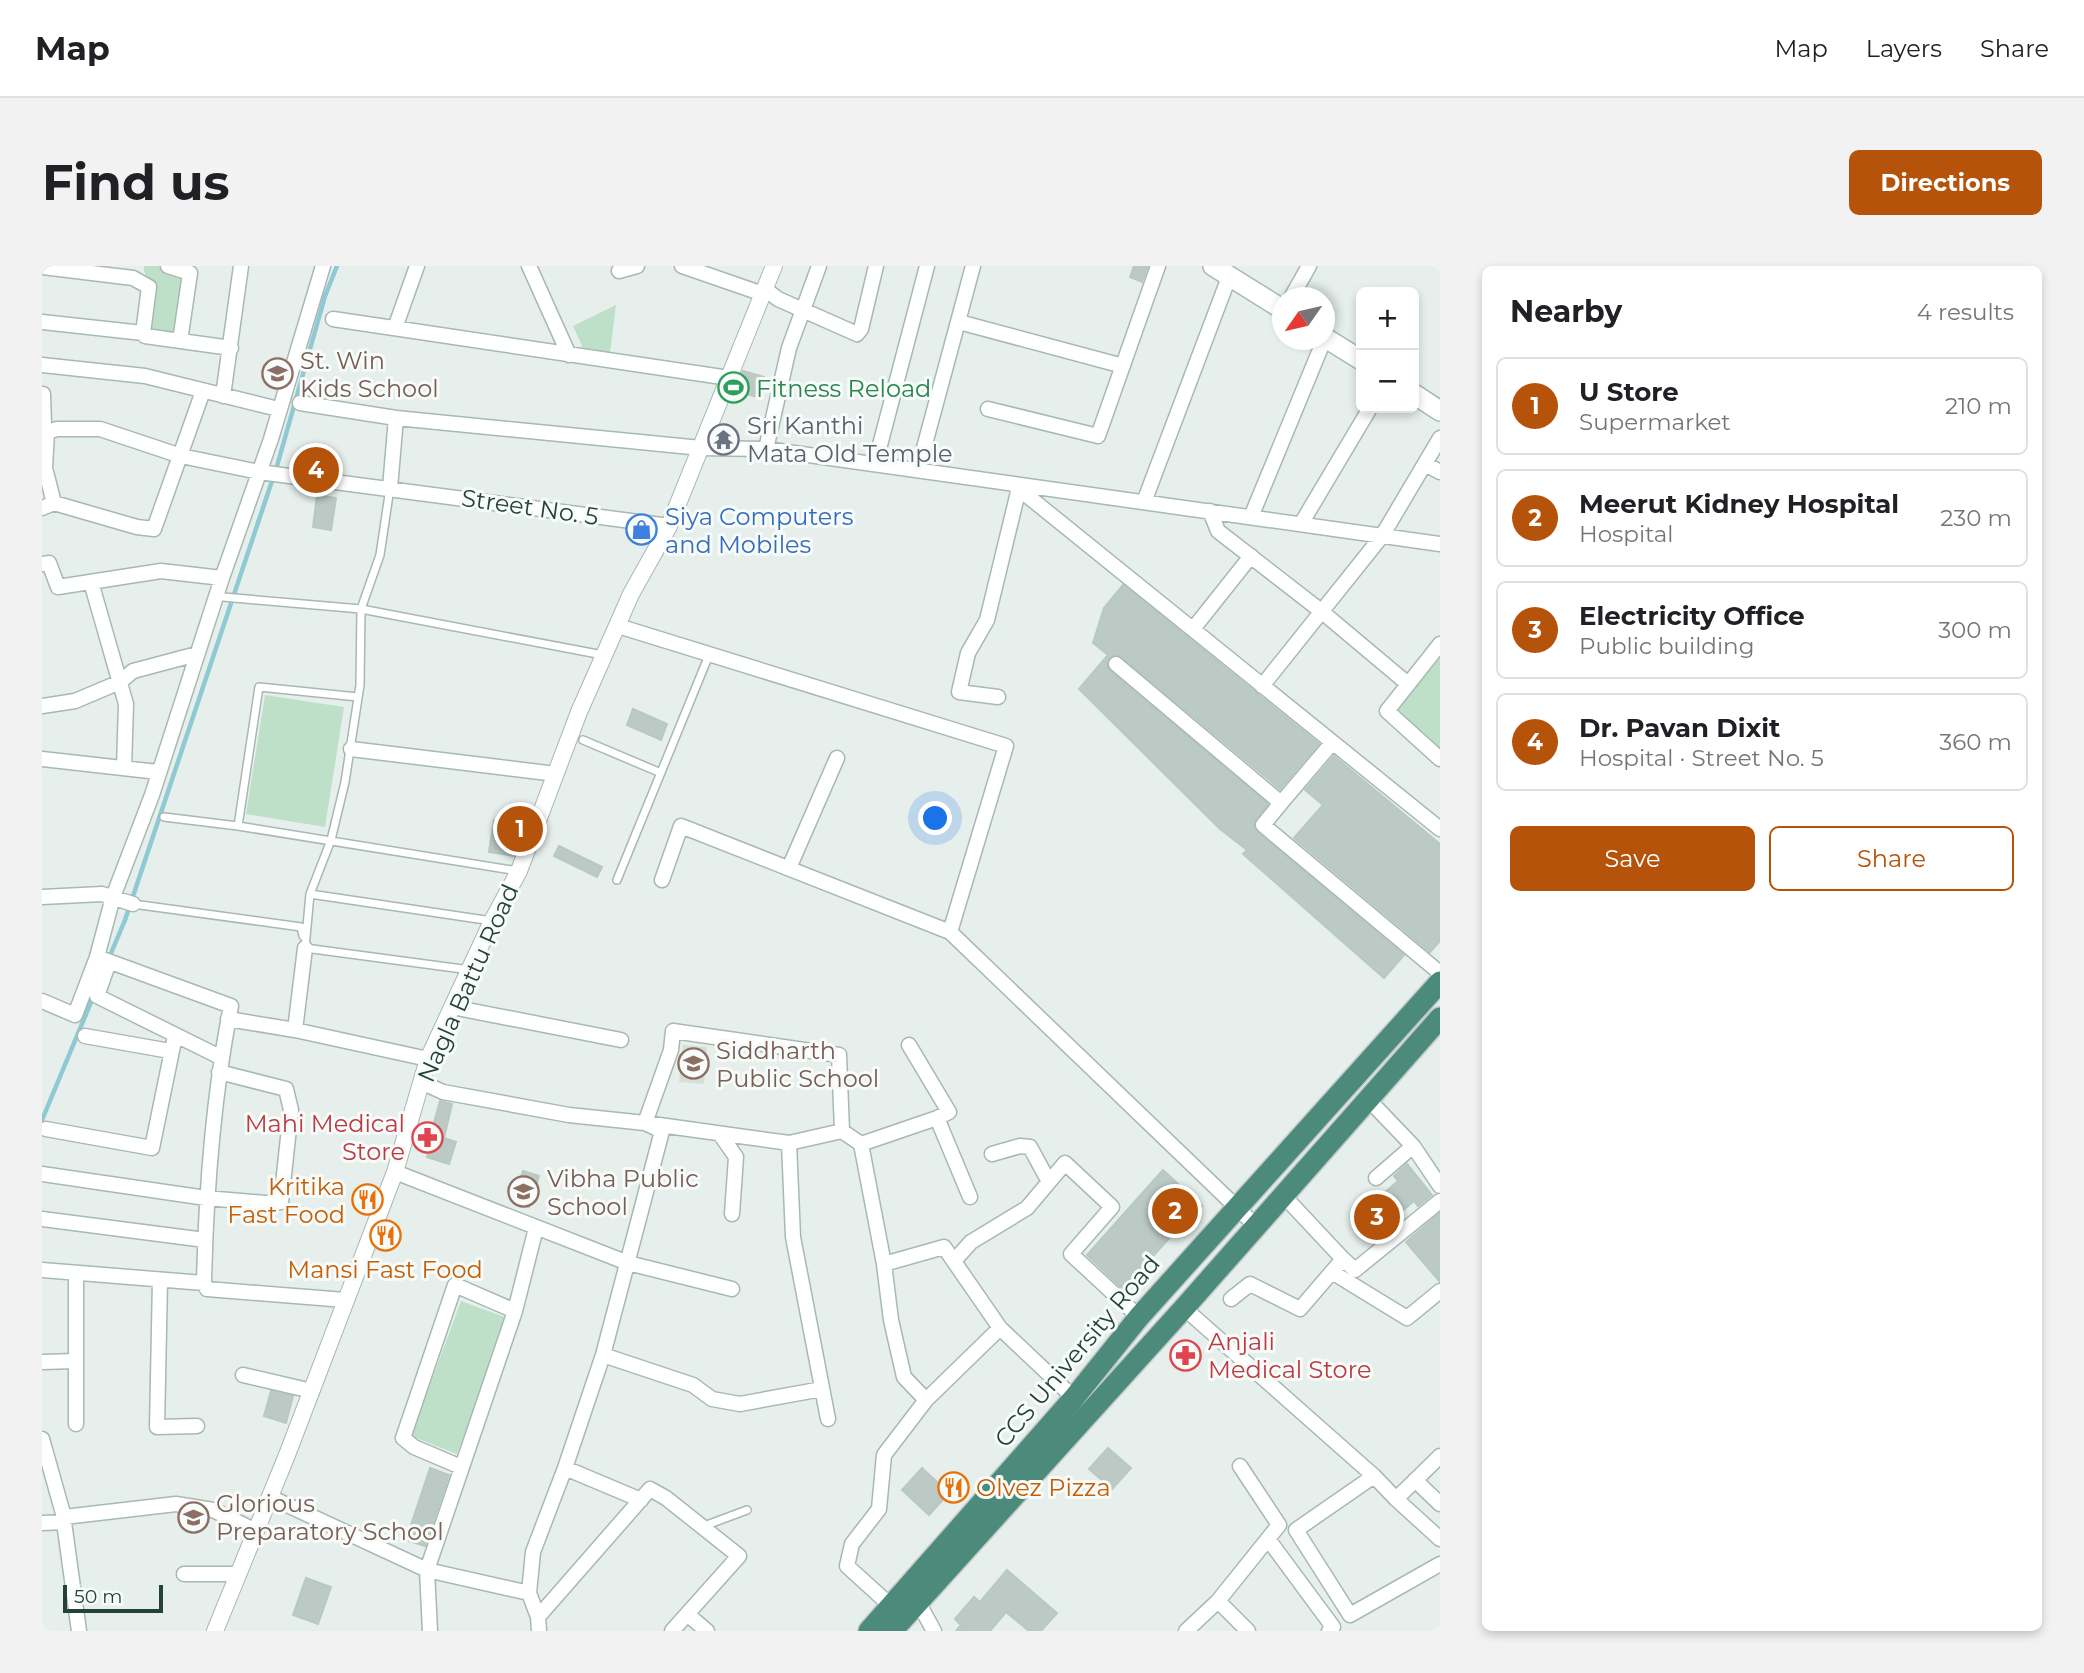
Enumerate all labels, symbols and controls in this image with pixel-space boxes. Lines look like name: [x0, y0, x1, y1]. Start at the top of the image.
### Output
text: Map: [35, 28, 110, 68]
text: Map: [1774, 34, 1828, 63]
text: Layers: [1866, 34, 1942, 63]
text: Share: [1980, 34, 2049, 63]
button: Directions: [1849, 150, 2042, 215]
text: Find us: [42, 153, 230, 212]
north arrow: [1272, 287, 1335, 350]
map controls: [1356, 287, 1419, 413]
button: +: [1356, 287, 1419, 350]
text: Nearby: [1510, 293, 1622, 330]
text: 4 results: [1917, 298, 2014, 326]
place label: St. Win Kids School: [300, 346, 439, 403]
button: −: [1356, 350, 1419, 413]
school or university icon: St. Win Kids School: [260, 357, 294, 391]
sports icon: Fitness Reload: [716, 371, 750, 405]
place label: Fitness Reload: [756, 374, 931, 403]
text: U Store: [1579, 376, 1679, 408]
text: 1: [1530, 392, 1540, 420]
text: 210 m: [1945, 392, 2012, 420]
text: Supermarket: [1579, 408, 1731, 436]
place label: Sri Kanthi Mata Old Temple: [747, 411, 953, 468]
temple icon: Sri Kanthi Mata Old Temple: [707, 422, 741, 456]
pin: 4: [293, 444, 339, 496]
street label: Street No. 5: [460, 483, 600, 531]
text: Meerut Kidney Hospital: [1579, 488, 1899, 520]
place label: Siya Computers and Mobiles: [665, 502, 854, 559]
text: 2: [1528, 504, 1542, 532]
text: 230 m: [1940, 504, 2012, 532]
shop icon: Siya Computers and Mobiles: [625, 513, 659, 547]
text: Hospital: [1579, 520, 1674, 548]
text: Electricity Office: [1579, 600, 1805, 632]
text: 3: [1528, 616, 1542, 644]
text: 300 m: [1938, 616, 2012, 644]
text: Public building: [1579, 632, 1754, 660]
text: Dr. Pavan Dixit: [1579, 712, 1780, 744]
text: 4: [1527, 728, 1543, 756]
text: 360 m: [1939, 728, 2012, 756]
text: Hospital · Street No. 5: [1579, 744, 1824, 772]
your location: [918, 801, 952, 835]
pin: 1: [497, 803, 543, 855]
button: Save: [1510, 826, 1755, 891]
button: Share: [1769, 826, 2014, 891]
street label: Nagla Battu Road: [411, 880, 525, 1086]
place label: Siddharth Public School: [716, 1036, 879, 1093]
school or university icon: Siddharth Public School: [676, 1047, 710, 1081]
place label: Mahi Medical Store: [245, 1109, 405, 1166]
pharmacy icon: Mahi Medical Store: [411, 1120, 445, 1154]
place label: Vibha Public School: [547, 1164, 699, 1221]
place label: Kritika Fast Food: [227, 1172, 345, 1229]
school or university icon: Vibha Public School: [507, 1175, 541, 1209]
restaurant icon: Kritika Fast Food: [351, 1183, 385, 1217]
pin: 2: [1152, 1185, 1198, 1237]
pin: 3: [1354, 1191, 1400, 1243]
restaurant icon: Mansi Fast Food: [368, 1218, 402, 1252]
street label: CCS University Road: [988, 1249, 1166, 1453]
place label: Mansi Fast Food: [287, 1255, 483, 1284]
place label: Anjali Medical Store: [1208, 1327, 1371, 1384]
pharmacy icon: Anjali Medical Store: [1168, 1338, 1202, 1372]
restaurant icon: Olvez Pizza: [936, 1470, 970, 1504]
place label: Olvez Pizza: [976, 1473, 1111, 1502]
place label: Glorious Preparatory School: [216, 1489, 444, 1546]
school or university icon: Glorious Preparatory School: [176, 1500, 210, 1534]
scale bar: [63, 1582, 163, 1614]
text: 50 m: [74, 1585, 122, 1608]

